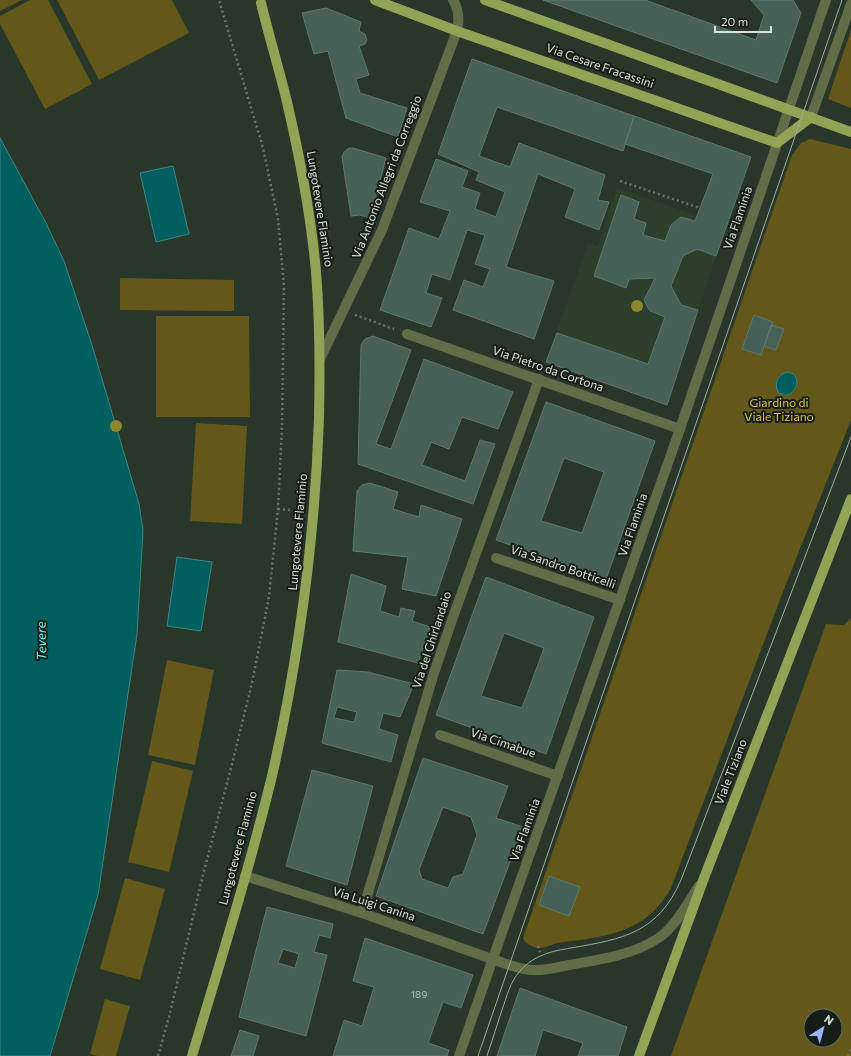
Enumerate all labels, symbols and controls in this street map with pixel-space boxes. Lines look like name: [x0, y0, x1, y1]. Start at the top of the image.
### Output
scale bar: [715, 8, 771, 34]
text: 20 m: [721, 14, 748, 28]
street label: Via Cesare Fracassini: [545, 40, 656, 90]
street label: Via Antonio Allegri da Correggio: [348, 93, 424, 260]
street label: Lungotevere Flaminio: [305, 150, 337, 268]
street label: Via Flaminia: [720, 184, 754, 251]
street label: Via Pietro da Cortona: [491, 342, 606, 394]
park label: Giardino di Viale Tiziano: [744, 395, 814, 423]
street label: Lungotevere Flaminio: [285, 473, 309, 591]
street label: Via Flaminia: [615, 491, 649, 558]
street label: Via Sandro Botticelli: [509, 541, 618, 591]
street label: Via del Ghirlandaio: [409, 589, 453, 690]
water label: Tevere: [33, 621, 49, 661]
street label: Via Cimabue: [469, 724, 538, 760]
street label: Viale Tiziano: [711, 737, 749, 807]
street label: Lungotevere Flaminio: [215, 789, 259, 906]
street label: Via Flaminia: [506, 796, 542, 863]
street label: Via Luigi Canina: [331, 883, 417, 923]
house number: 189: [411, 988, 427, 1000]
north arrow: [803, 1008, 843, 1048]
text: N: [822, 1012, 836, 1027]

